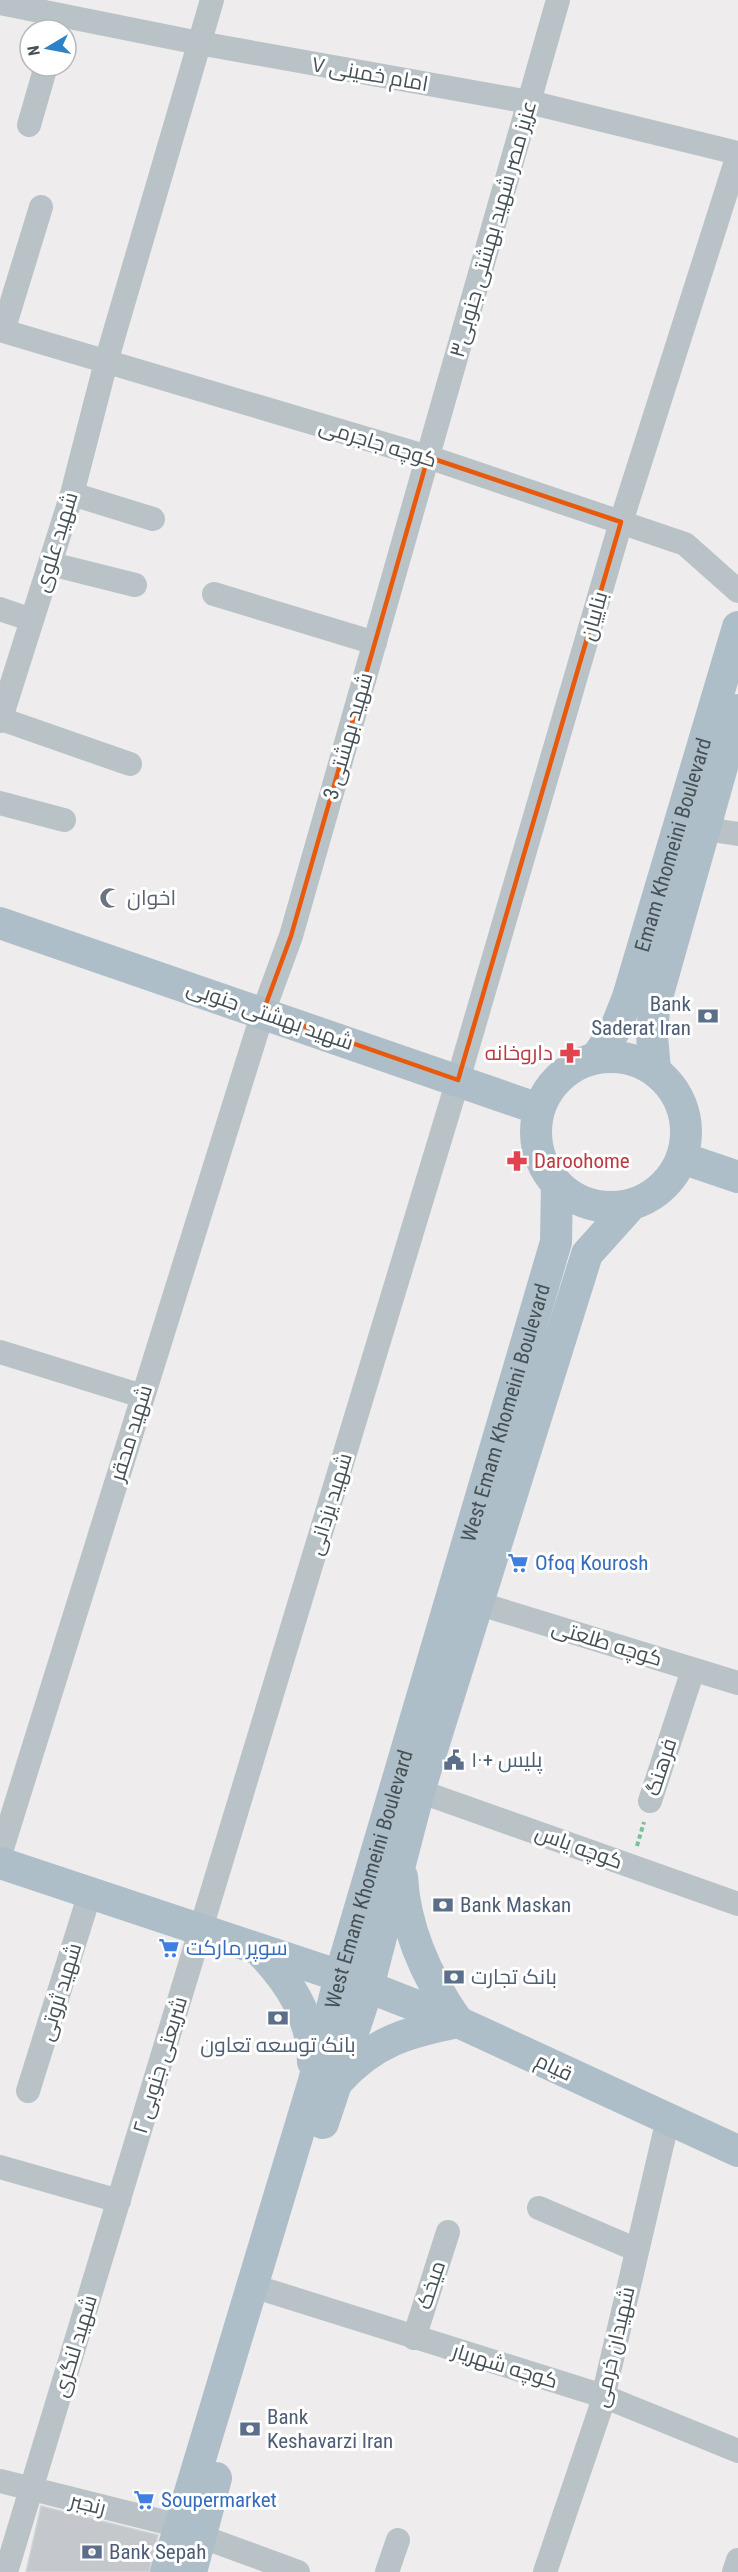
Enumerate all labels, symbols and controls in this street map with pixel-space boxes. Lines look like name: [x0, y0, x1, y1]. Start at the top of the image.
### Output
north arrow: [18, 18, 78, 78]
text: N: [24, 44, 44, 57]
street label: امام خمینی ۷: [309, 52, 430, 98]
street label: عزیز مصر شهید بهشتی جنوبی۳: [445, 98, 542, 360]
street label: کوچه جاجرمی: [316, 414, 440, 474]
street label: شهید علوی: [29, 489, 84, 595]
street label: بناییان: [576, 589, 613, 644]
street label: شهید بهشتی 3: [318, 670, 379, 803]
street label: Emam Khomeini Boulevard: [630, 735, 716, 955]
mosque icon: اخوان: [98, 886, 122, 910]
place label: اخوان: [127, 886, 176, 911]
street label: شهید بهشتی جنوبی: [183, 975, 356, 1056]
place label: Bank Saderat Iran: [591, 992, 692, 1040]
bank icon: Bank Saderat Iran: [696, 1004, 720, 1028]
place label: داروخانه: [485, 1041, 553, 1065]
pharmacy icon: داروخانه: [558, 1041, 582, 1065]
pharmacy icon: Daroohome: [505, 1149, 529, 1173]
place label: Daroohome: [534, 1149, 630, 1173]
street label: West Emam Khomeini Boulevard: [456, 1281, 555, 1545]
street label: شهید محقر: [105, 1382, 158, 1485]
street label: شهید یزدانی: [303, 1450, 358, 1558]
supermarket icon: Ofoq Kourosh: [506, 1551, 530, 1575]
place label: Ofoq Kourosh: [535, 1551, 648, 1575]
street label: کوچه طلعتی: [548, 1615, 665, 1673]
street label: فرهنگ: [640, 1735, 682, 1799]
street label: West Emam Khomeini Boulevard: [320, 1747, 418, 2011]
public building icon: پلیس +۱۰: [442, 1748, 466, 1772]
place label: پلیس +۱۰: [471, 1748, 543, 1774]
street label: کوچه یاس: [531, 1820, 626, 1876]
bank icon: Bank Maskan: [431, 1893, 455, 1917]
place label: Bank Maskan: [460, 1893, 571, 1917]
supermarket icon: سوپر مارکت: [157, 1936, 181, 1960]
place label: سوپر مارکت: [186, 1936, 288, 1962]
street label: شهید ثروتی: [34, 1940, 87, 2044]
bank icon: بانک تجارت: [442, 1965, 466, 1989]
place label: بانک تجارت: [471, 1965, 557, 1989]
street label: شریعتی جنوبی ۲: [128, 1994, 193, 2137]
bank icon: بانک توسعه تعاون: [266, 2006, 290, 2030]
place label: بانک توسعه تعاون: [200, 2033, 356, 2058]
street label: قیام: [531, 2048, 576, 2088]
street label: میخک: [412, 2258, 450, 2312]
street label: شهیدان خرمی: [588, 2284, 641, 2410]
street label: شهید لنگری: [48, 2292, 103, 2400]
street label: کوچه شهریار: [448, 2338, 561, 2395]
place label: Bank Keshavarzi Iran: [267, 2405, 393, 2453]
bank icon: Bank Keshavarzi Iran: [238, 2417, 262, 2441]
street label: رنجبر: [67, 2488, 109, 2520]
supermarket icon: Soupermarket: [132, 2488, 156, 2512]
place label: Soupermarket: [161, 2488, 277, 2512]
bank icon: Bank Sepah: [80, 2540, 104, 2564]
place label: Bank Sepah: [109, 2540, 206, 2564]

